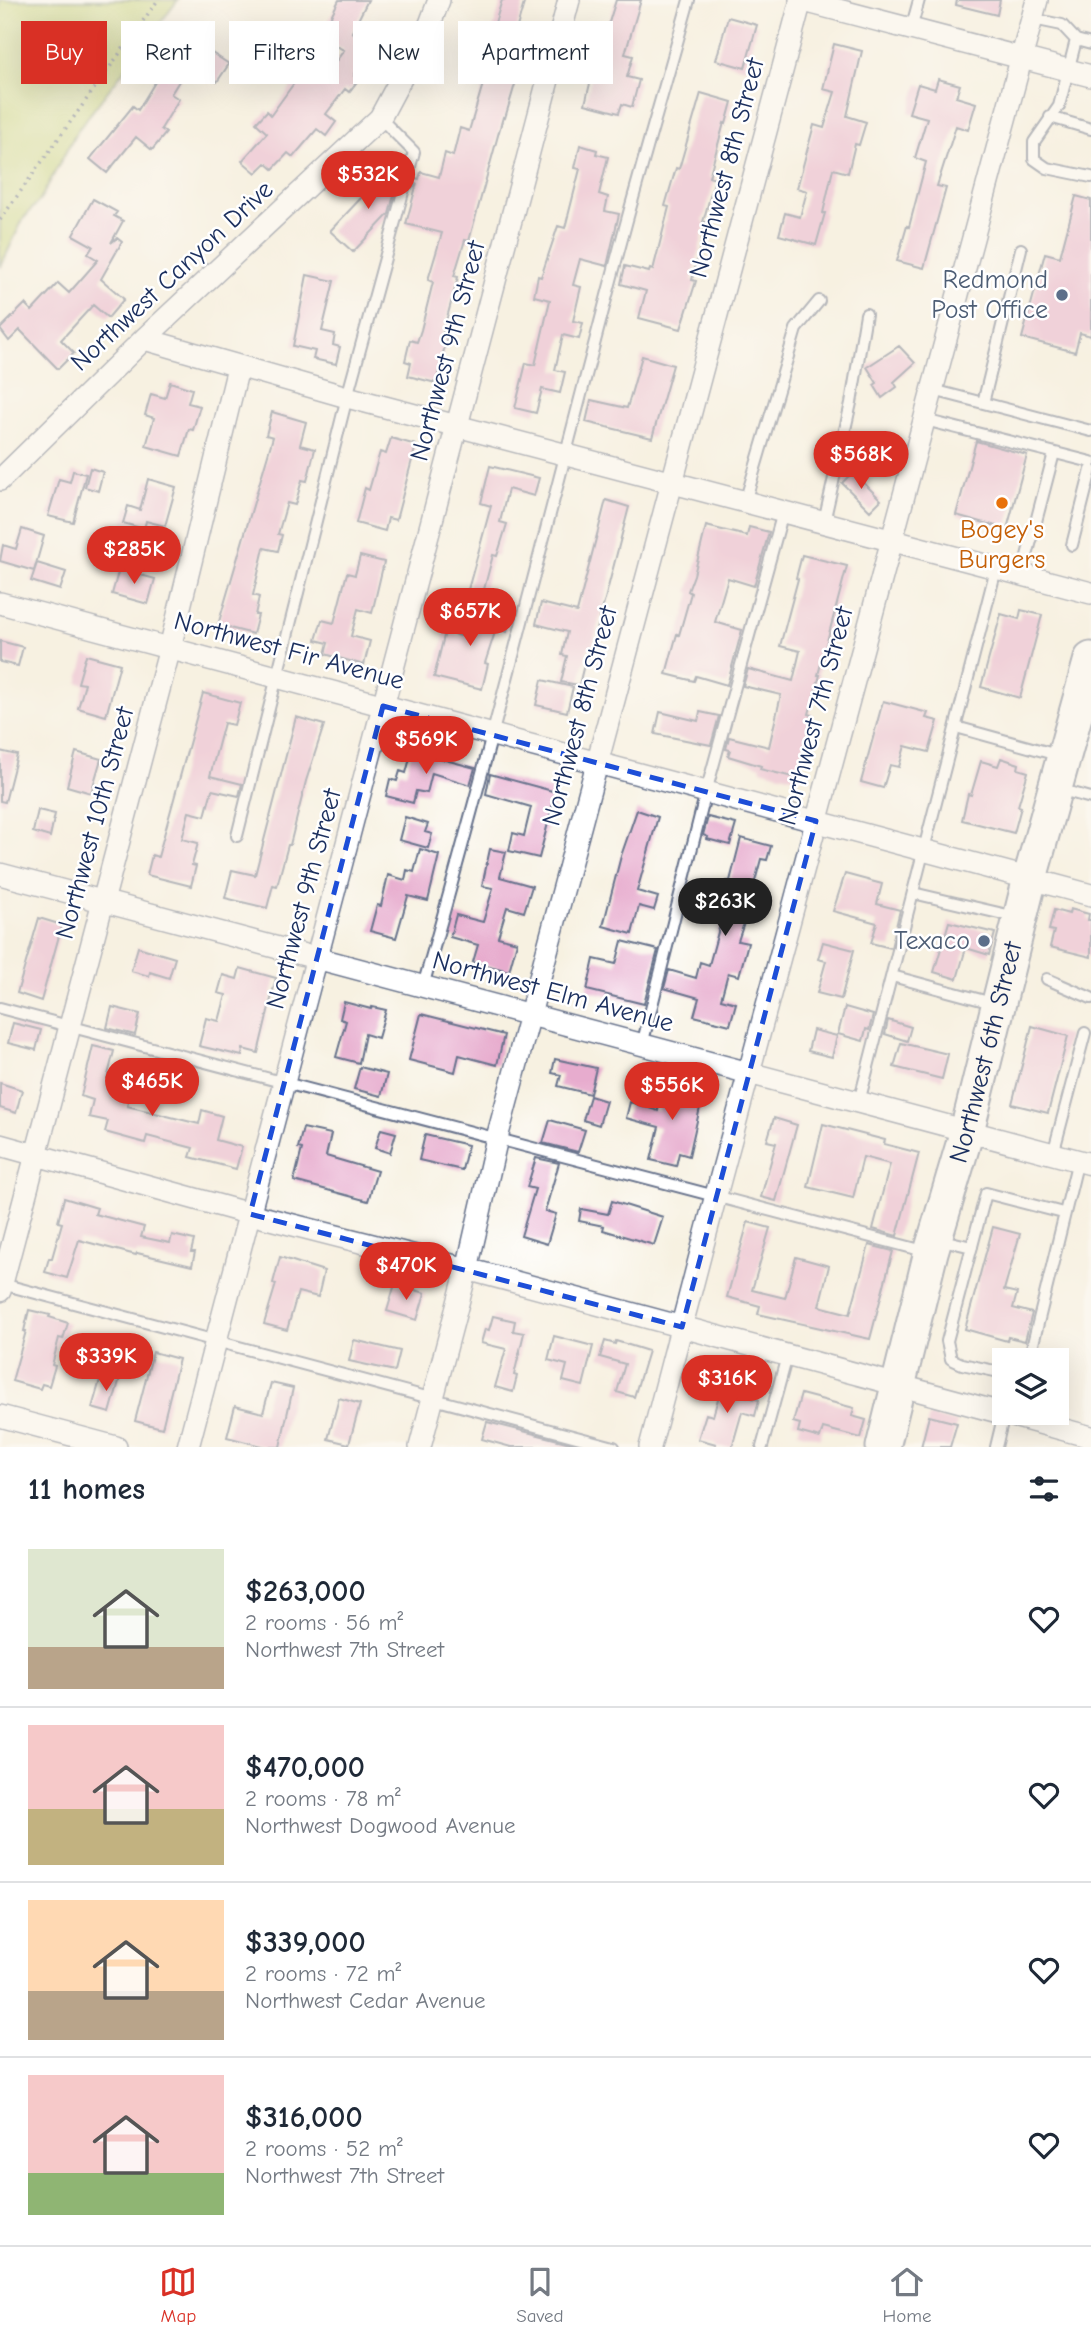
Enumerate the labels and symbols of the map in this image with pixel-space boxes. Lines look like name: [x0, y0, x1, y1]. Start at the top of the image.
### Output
street label: Northwest 8th Street: [683, 53, 771, 281]
pin: $532K: [319, 152, 417, 211]
street label: Northwest Canyon Drive: [65, 175, 279, 377]
street label: Northwest 9th Street: [404, 236, 492, 464]
place label: Redmond Post Office: [931, 265, 1048, 325]
marker: Redmond Post Office: [1054, 287, 1070, 303]
pin: $568K: [812, 432, 910, 491]
marker: Bogey's Burgers: [994, 495, 1010, 511]
place label: Bogey's Burgers: [959, 515, 1045, 575]
pin: $285K: [85, 526, 183, 586]
pin: $657K: [421, 588, 519, 648]
street label: Northwest 8th Street: [536, 601, 624, 829]
street label: Northwest 7th Street: [772, 602, 860, 829]
street label: Northwest Fir Avenue: [171, 606, 407, 696]
street label: Northwest 10th Street: [50, 702, 141, 942]
pin: $569K: [377, 716, 475, 776]
street label: Northwest 9th Street: [260, 784, 348, 1012]
pin: $263K: [676, 878, 774, 938]
place label: Texaco: [894, 926, 970, 956]
marker: Texaco: [976, 933, 992, 949]
street label: Northwest 6th Street: [943, 937, 1029, 1166]
street label: Northwest Elm Avenue: [429, 945, 677, 1039]
pin: $465K: [103, 1058, 201, 1118]
pin: $556K: [623, 1062, 721, 1122]
pin: $470K: [357, 1242, 455, 1302]
pin: $339K: [57, 1334, 155, 1393]
pin: $316K: [678, 1356, 776, 1415]

